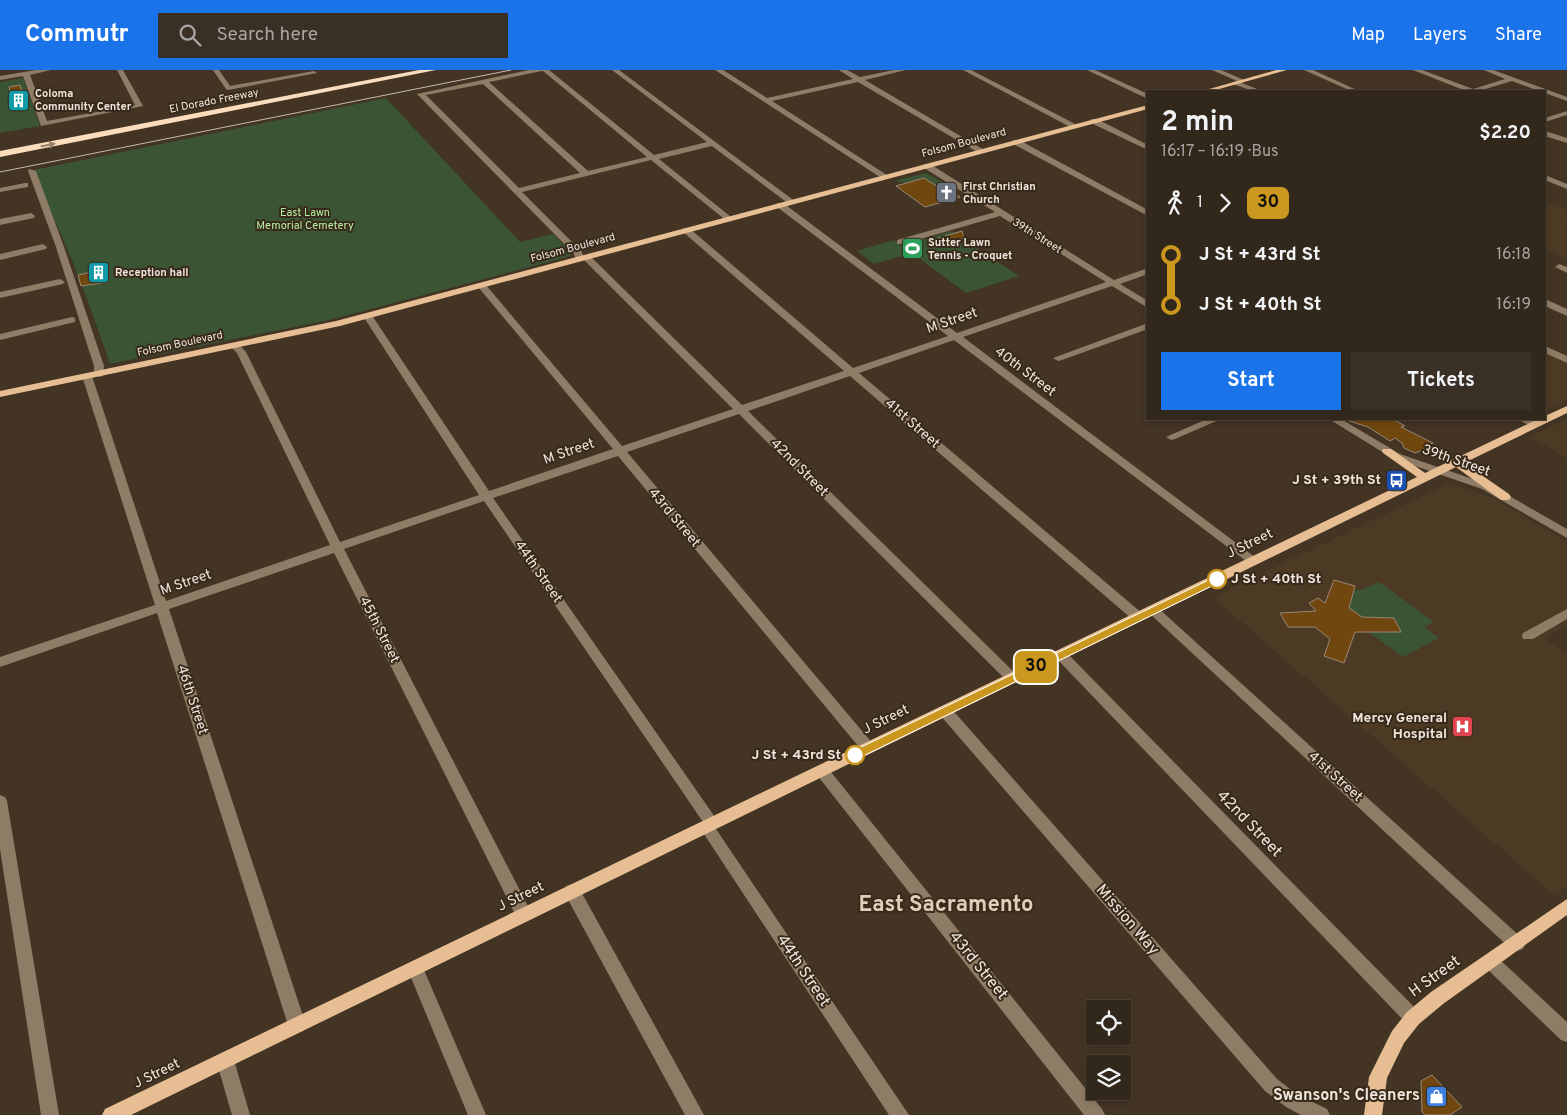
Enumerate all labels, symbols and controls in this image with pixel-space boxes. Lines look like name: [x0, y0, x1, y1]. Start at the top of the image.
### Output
search box: [158, 13, 508, 58]
text: Commutr: [25, 20, 128, 50]
icon: search: [176, 21, 204, 49]
text: Search here: [216, 23, 318, 47]
text: Map: [1351, 24, 1385, 47]
text: Layers: [1413, 24, 1467, 47]
text: Share: [1495, 24, 1542, 47]
street label: El Dorado Freeway: [168, 85, 260, 117]
place label: Coloma Community Center: [35, 87, 132, 114]
building icon: Coloma Community Center: [7, 88, 31, 112]
text: 2 min: [1161, 105, 1234, 141]
text: $2.20: [1479, 121, 1531, 145]
street label: Folsom Boulevard: [920, 125, 1008, 161]
one-way arrow: [40, 140, 56, 148]
text: 16:17 – 16:19 · Bus: [1161, 142, 1279, 162]
place label: First Christian Church: [963, 180, 1036, 207]
church icon: First Christian Church: [935, 181, 959, 205]
icon: walk: [1161, 189, 1189, 217]
icon: forward: [1211, 189, 1239, 217]
text: 30: [1257, 191, 1279, 214]
text: 1: [1197, 193, 1203, 213]
park label: East Lawn Memorial Cemetery: [256, 206, 354, 233]
street label: 39th Street: [1010, 215, 1064, 257]
street label: Folsom Boulevard: [529, 230, 617, 266]
place label: Sutter Lawn Tennis - Croquet: [928, 236, 1012, 263]
sports icon: Sutter Lawn Tennis - Croquet: [900, 237, 924, 261]
text: J St + 43rd St: [1199, 243, 1321, 267]
text: 16:18: [1496, 245, 1531, 265]
building icon: Reception hall: [87, 261, 111, 285]
place label: Reception hall: [115, 266, 189, 280]
text: J St + 40th St: [1199, 293, 1322, 317]
text: 16:19: [1496, 295, 1531, 315]
street label: M Street: [924, 304, 980, 338]
street label: Folsom Boulevard: [136, 328, 224, 360]
street label: 40th Street: [991, 343, 1059, 401]
button: Start: [1161, 352, 1341, 410]
button: Tickets: [1351, 352, 1531, 410]
street label: 41st Street: [881, 396, 943, 452]
street label: M Street: [541, 435, 597, 469]
street label: 42nd Street: [766, 435, 832, 501]
street label: 39th Street: [1420, 441, 1492, 481]
bus stop icon: J St + 39th St: [1385, 468, 1409, 492]
place label: J St + 39th St: [1292, 472, 1381, 489]
street label: 43rd Street: [644, 485, 704, 551]
street label: J Street: [1224, 526, 1276, 562]
street label: 44th Street: [510, 538, 566, 606]
street label: M Street: [158, 566, 214, 600]
marker: J St + 40th St: [1207, 569, 1227, 589]
place label: J St + 40th St: [1231, 571, 1321, 588]
street label: 45th Street: [355, 594, 403, 666]
line badge: 30: [1014, 651, 1058, 683]
text: 30: [1025, 655, 1047, 678]
street label: 46th Street: [173, 663, 211, 737]
street label: J Street: [860, 702, 912, 738]
place label: Mercy General Hospital: [1352, 710, 1447, 743]
hospital icon: Mercy General Hospital: [1451, 714, 1475, 738]
marker: J St + 43rd St: [845, 745, 865, 765]
place label: J St + 43rd St: [751, 747, 841, 764]
street label: 41st Street: [1304, 748, 1366, 806]
street label: 42nd Street: [1212, 786, 1286, 862]
street label: J Street: [495, 879, 547, 915]
street label: Mission Way: [1091, 881, 1163, 959]
district label: East Sacramento: [859, 892, 1033, 919]
street label: 43rd Street: [944, 928, 1012, 1004]
street label: 44th Street: [772, 931, 834, 1011]
street label: H Street: [1405, 952, 1465, 1002]
map controls: [1086, 1000, 1131, 1100]
button: locate: [1086, 1000, 1131, 1045]
button: layers: [1086, 1055, 1131, 1100]
street label: J Street: [131, 1056, 183, 1092]
shop icon: Swanson's Cleaners: [1424, 1084, 1448, 1108]
place label: Swanson's Cleaners: [1273, 1086, 1420, 1106]

